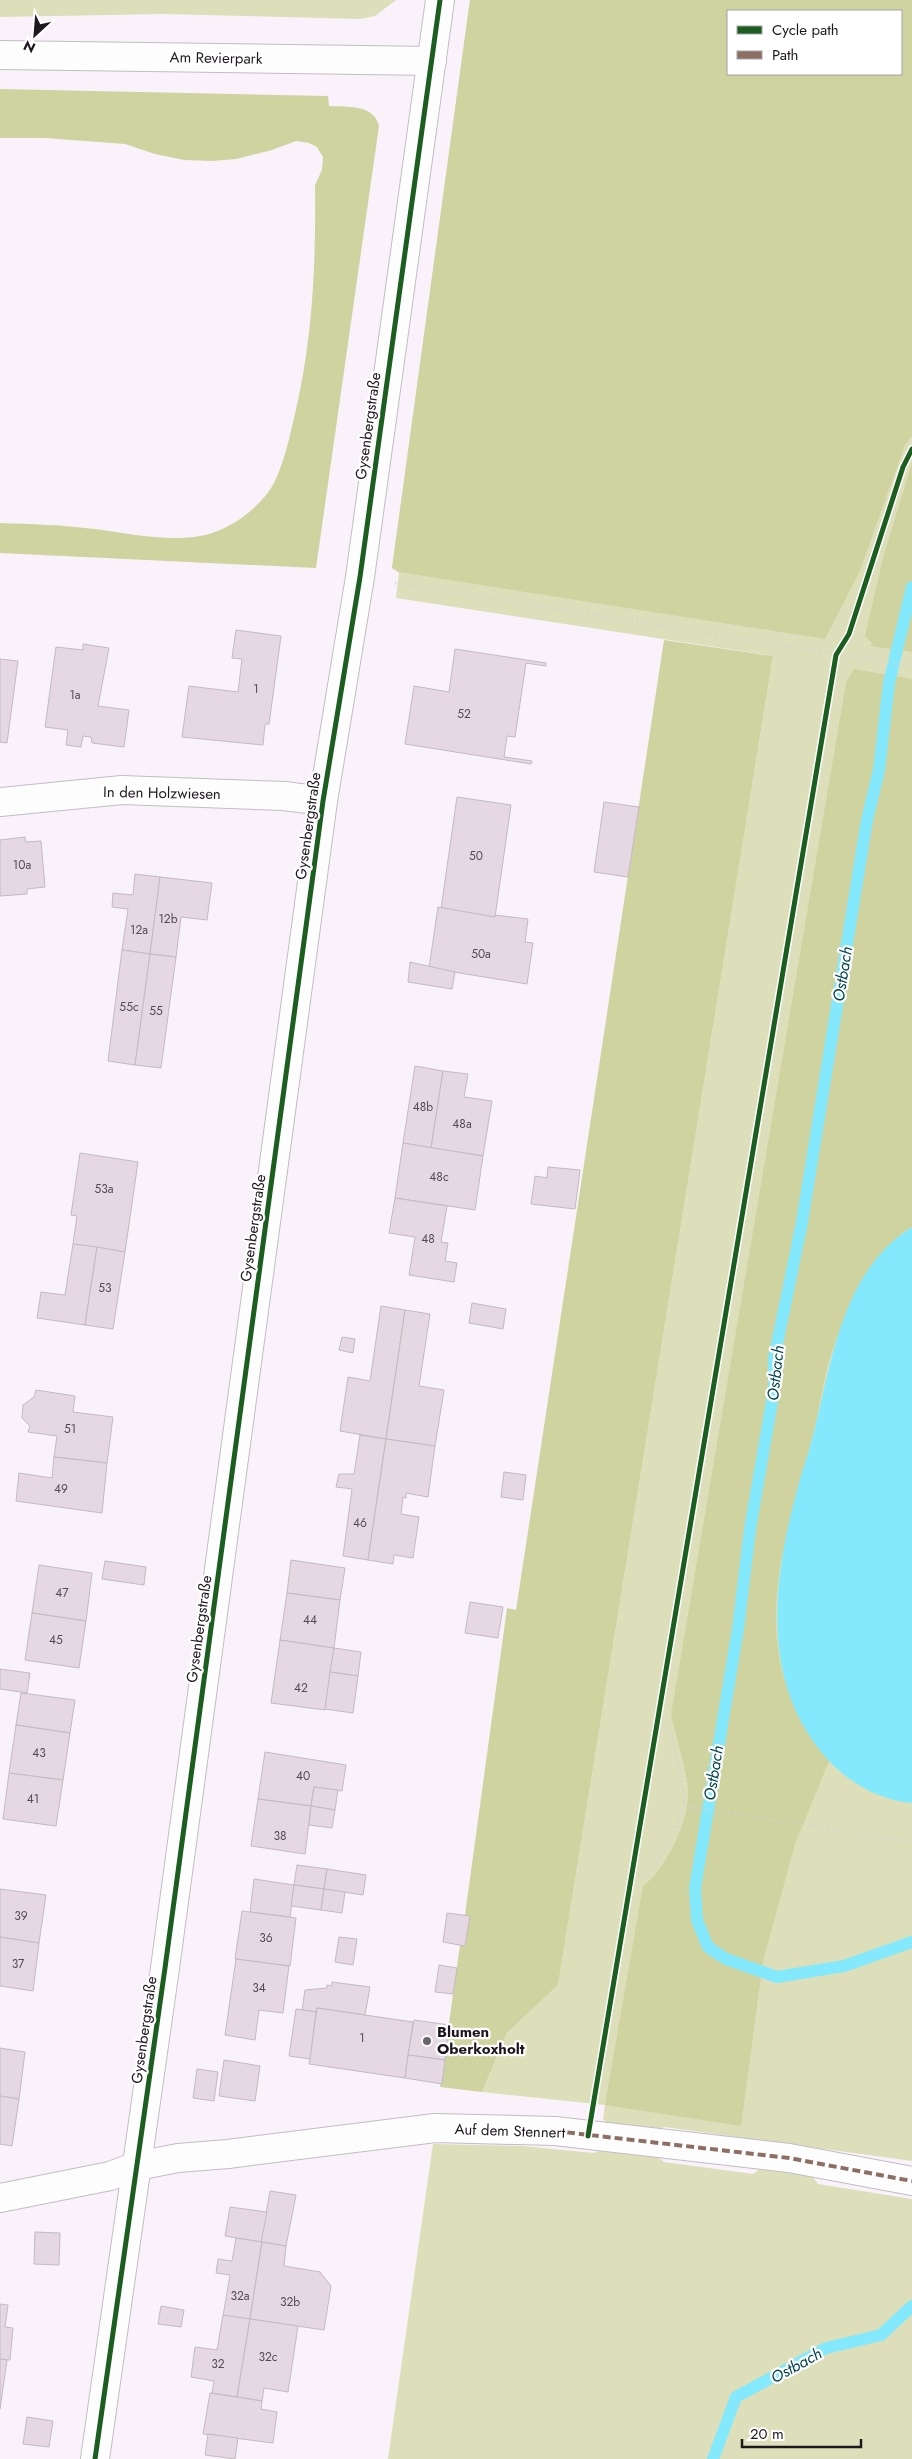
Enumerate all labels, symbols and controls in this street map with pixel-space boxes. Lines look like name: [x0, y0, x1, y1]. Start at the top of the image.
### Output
north arrow: [10, 10, 60, 60]
legend: [727, 10, 902, 75]
text: Cycle path: [772, 19, 839, 41]
text: N: [20, 35, 39, 58]
text: Path: [772, 44, 798, 66]
street label: Am Revierpark: [169, 46, 263, 70]
street label: Gysenbergstraße: [350, 371, 386, 481]
house number: 1: [253, 680, 259, 698]
house number: 1a: [69, 686, 81, 704]
house number: 52: [457, 705, 471, 723]
street label: Gysenbergstraße: [290, 771, 326, 881]
street label: In den Holzwiesen: [103, 781, 221, 805]
house number: 50: [469, 847, 483, 865]
house number: 10a: [13, 856, 31, 874]
house number: 12b: [158, 910, 178, 928]
house number: 12a: [130, 921, 148, 939]
house number: 50a: [471, 945, 491, 963]
water label: Ostbach: [827, 945, 858, 1003]
house number: 55c: [119, 998, 139, 1016]
house number: 55: [149, 1002, 163, 1020]
house number: 48b: [413, 1098, 433, 1116]
house number: 48a: [452, 1115, 472, 1133]
house number: 48c: [429, 1168, 449, 1186]
street label: Gysenbergstraße: [235, 1173, 271, 1283]
house number: 53a: [94, 1180, 114, 1198]
house number: 48: [421, 1230, 435, 1248]
house number: 53: [98, 1279, 112, 1297]
water label: Ostbach: [761, 1344, 790, 1402]
house number: 51: [64, 1420, 76, 1438]
house number: 49: [54, 1480, 68, 1498]
house number: 46: [353, 1514, 367, 1532]
street label: Gysenbergstraße: [181, 1574, 217, 1684]
house number: 47: [55, 1584, 69, 1602]
house number: 44: [303, 1611, 317, 1629]
house number: 45: [49, 1631, 63, 1649]
house number: 42: [294, 1679, 308, 1697]
house number: 43: [32, 1744, 46, 1762]
water label: Ostbach: [698, 1744, 729, 1802]
house number: 40: [296, 1767, 310, 1785]
house number: 41: [27, 1790, 39, 1808]
house number: 38: [273, 1827, 287, 1845]
house number: 39: [14, 1907, 28, 1925]
house number: 36: [259, 1929, 273, 1947]
house number: 37: [12, 1955, 25, 1973]
street label: Gysenbergstraße: [126, 1975, 162, 2085]
house number: 34: [252, 1979, 266, 1997]
place label: Blumen Oberkoxholt: [437, 2021, 525, 2060]
house number: 1: [359, 2029, 365, 2047]
marker: Blumen Oberkoxholt: [421, 2035, 433, 2047]
street label: Auf dem Stennert: [454, 2118, 566, 2144]
house number: 32a: [230, 2287, 250, 2305]
house number: 32b: [280, 2293, 300, 2311]
water label: Ostbach: [766, 2342, 826, 2389]
house number: 32c: [258, 2348, 278, 2366]
house number: 32: [211, 2355, 225, 2373]
scale bar: [742, 2416, 861, 2448]
text: 20 m: [750, 2423, 784, 2445]

